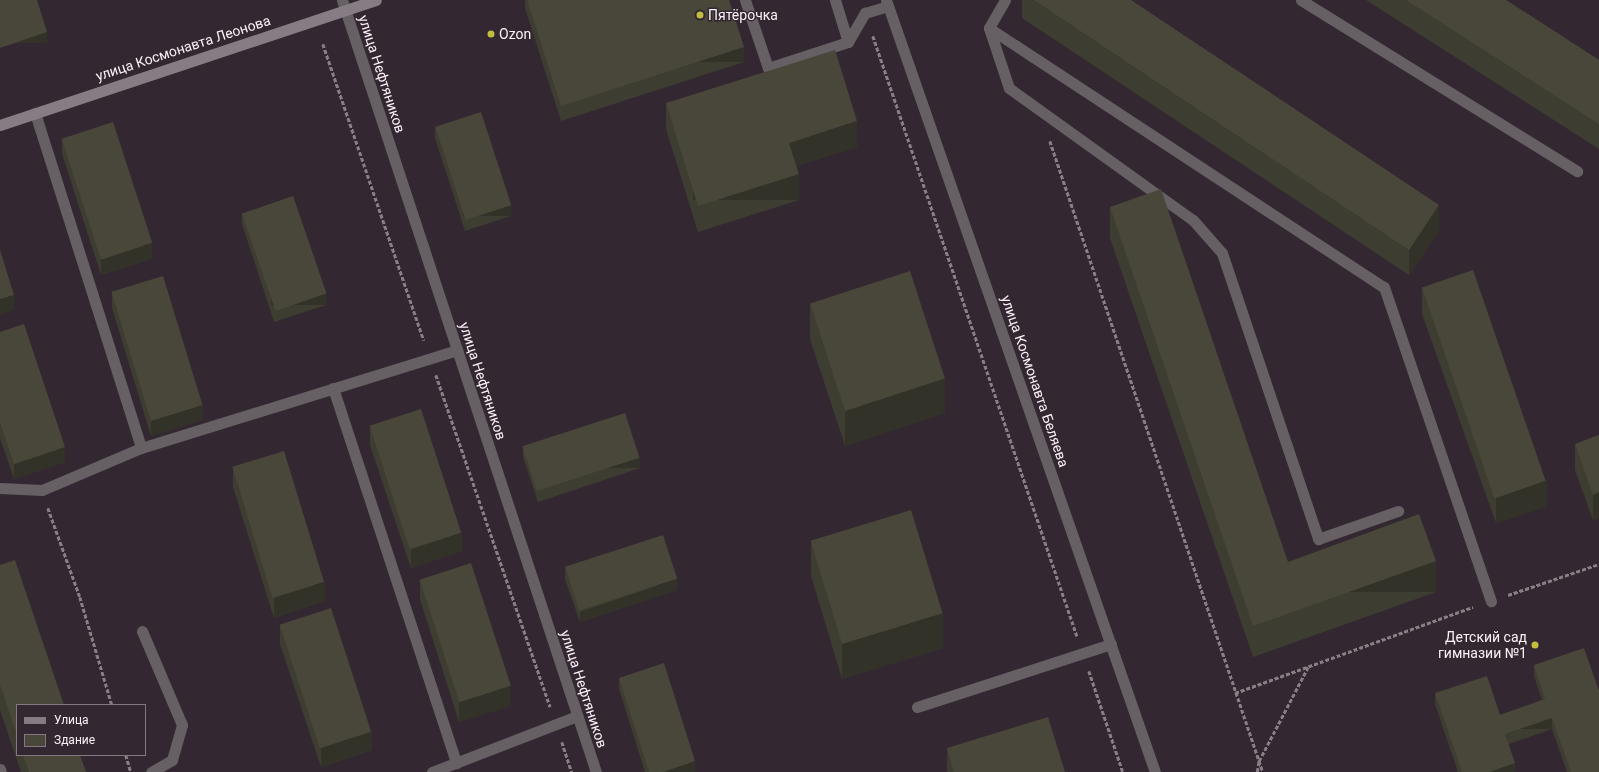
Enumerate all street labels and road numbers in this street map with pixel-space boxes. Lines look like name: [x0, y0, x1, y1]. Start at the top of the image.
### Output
street label: улица Космонавта Леонова: [94, 12, 272, 84]
street label: улица Нефтяников: [355, 13, 409, 135]
street label: улица Космонавта Беляева: [998, 293, 1072, 469]
street label: улица Нефтяников: [456, 320, 510, 442]
street label: улица Нефтяников: [557, 628, 611, 750]

